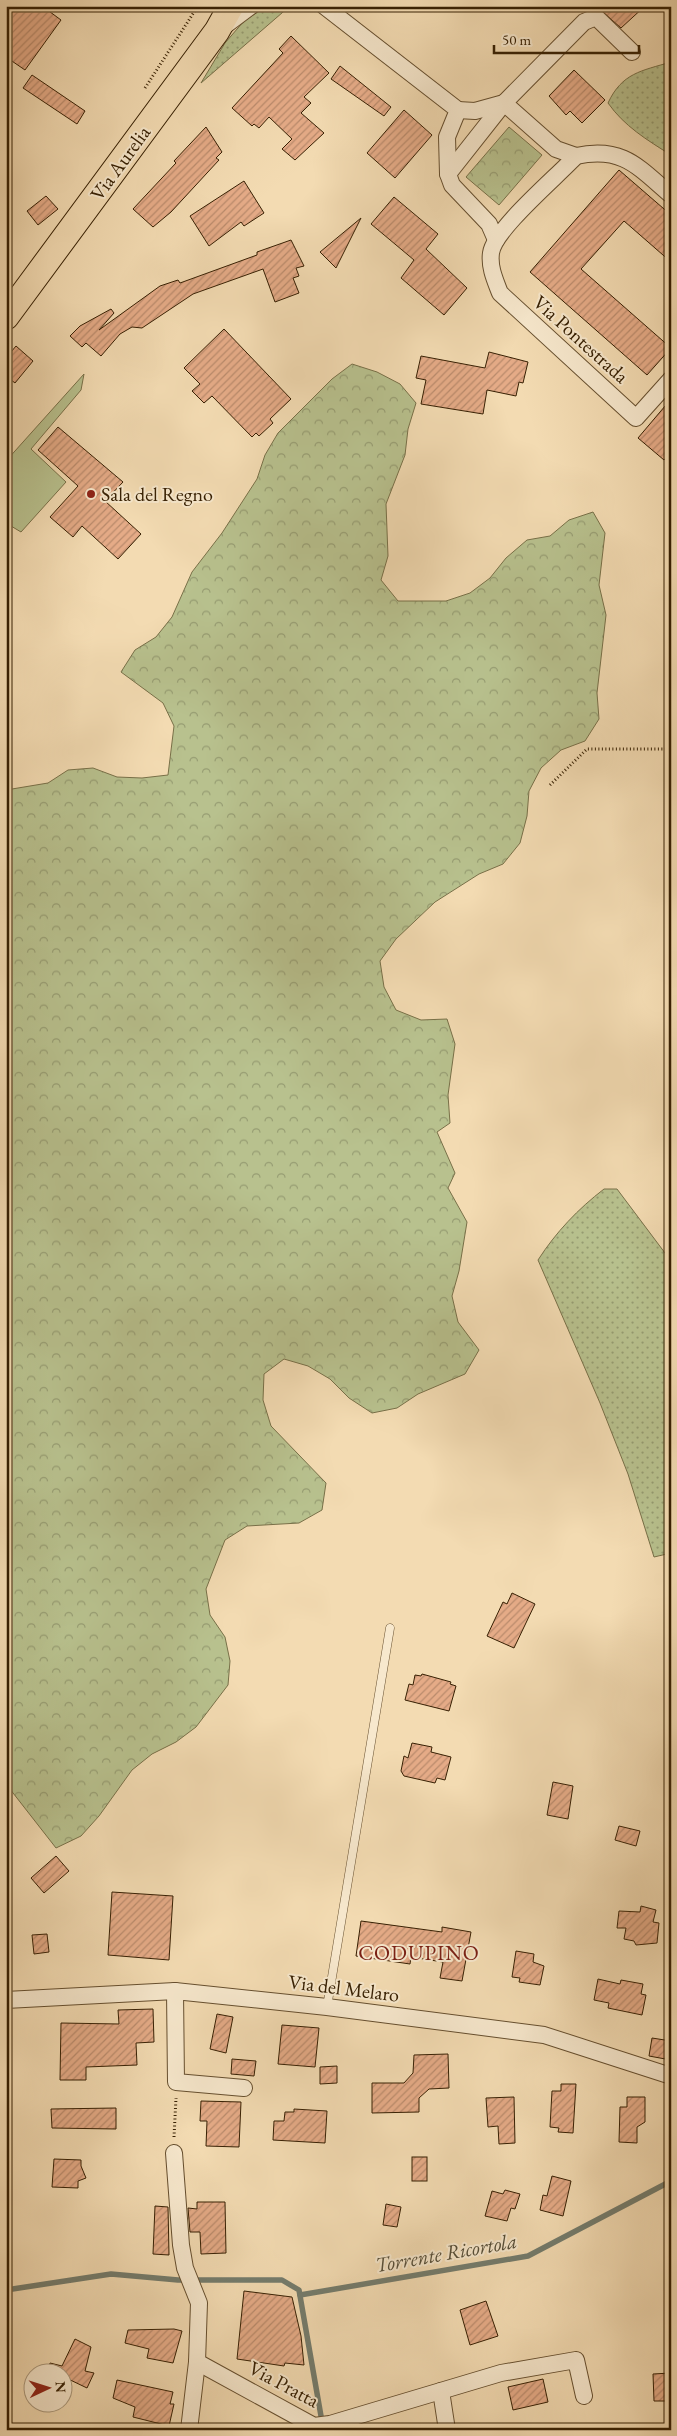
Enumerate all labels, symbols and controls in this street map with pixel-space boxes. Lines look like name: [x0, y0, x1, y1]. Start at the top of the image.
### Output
scale bar: [494, 22, 640, 54]
text: 50 m: [502, 30, 531, 49]
street label: Via Aurelia: [84, 120, 156, 206]
street label: Via Pontestrada: [528, 289, 634, 389]
place label: Sala del Regno: [101, 481, 213, 507]
marker: Sala del Regno: [85, 488, 97, 500]
district label: CODUPINO: [358, 1939, 480, 1966]
street label: Via del Melaro: [287, 1968, 401, 2008]
water label: Torrente Ricortola: [373, 2227, 519, 2278]
street label: Via Pratta: [244, 2355, 324, 2413]
north arrow: [22, 2364, 72, 2414]
text: N: [52, 2381, 70, 2394]

